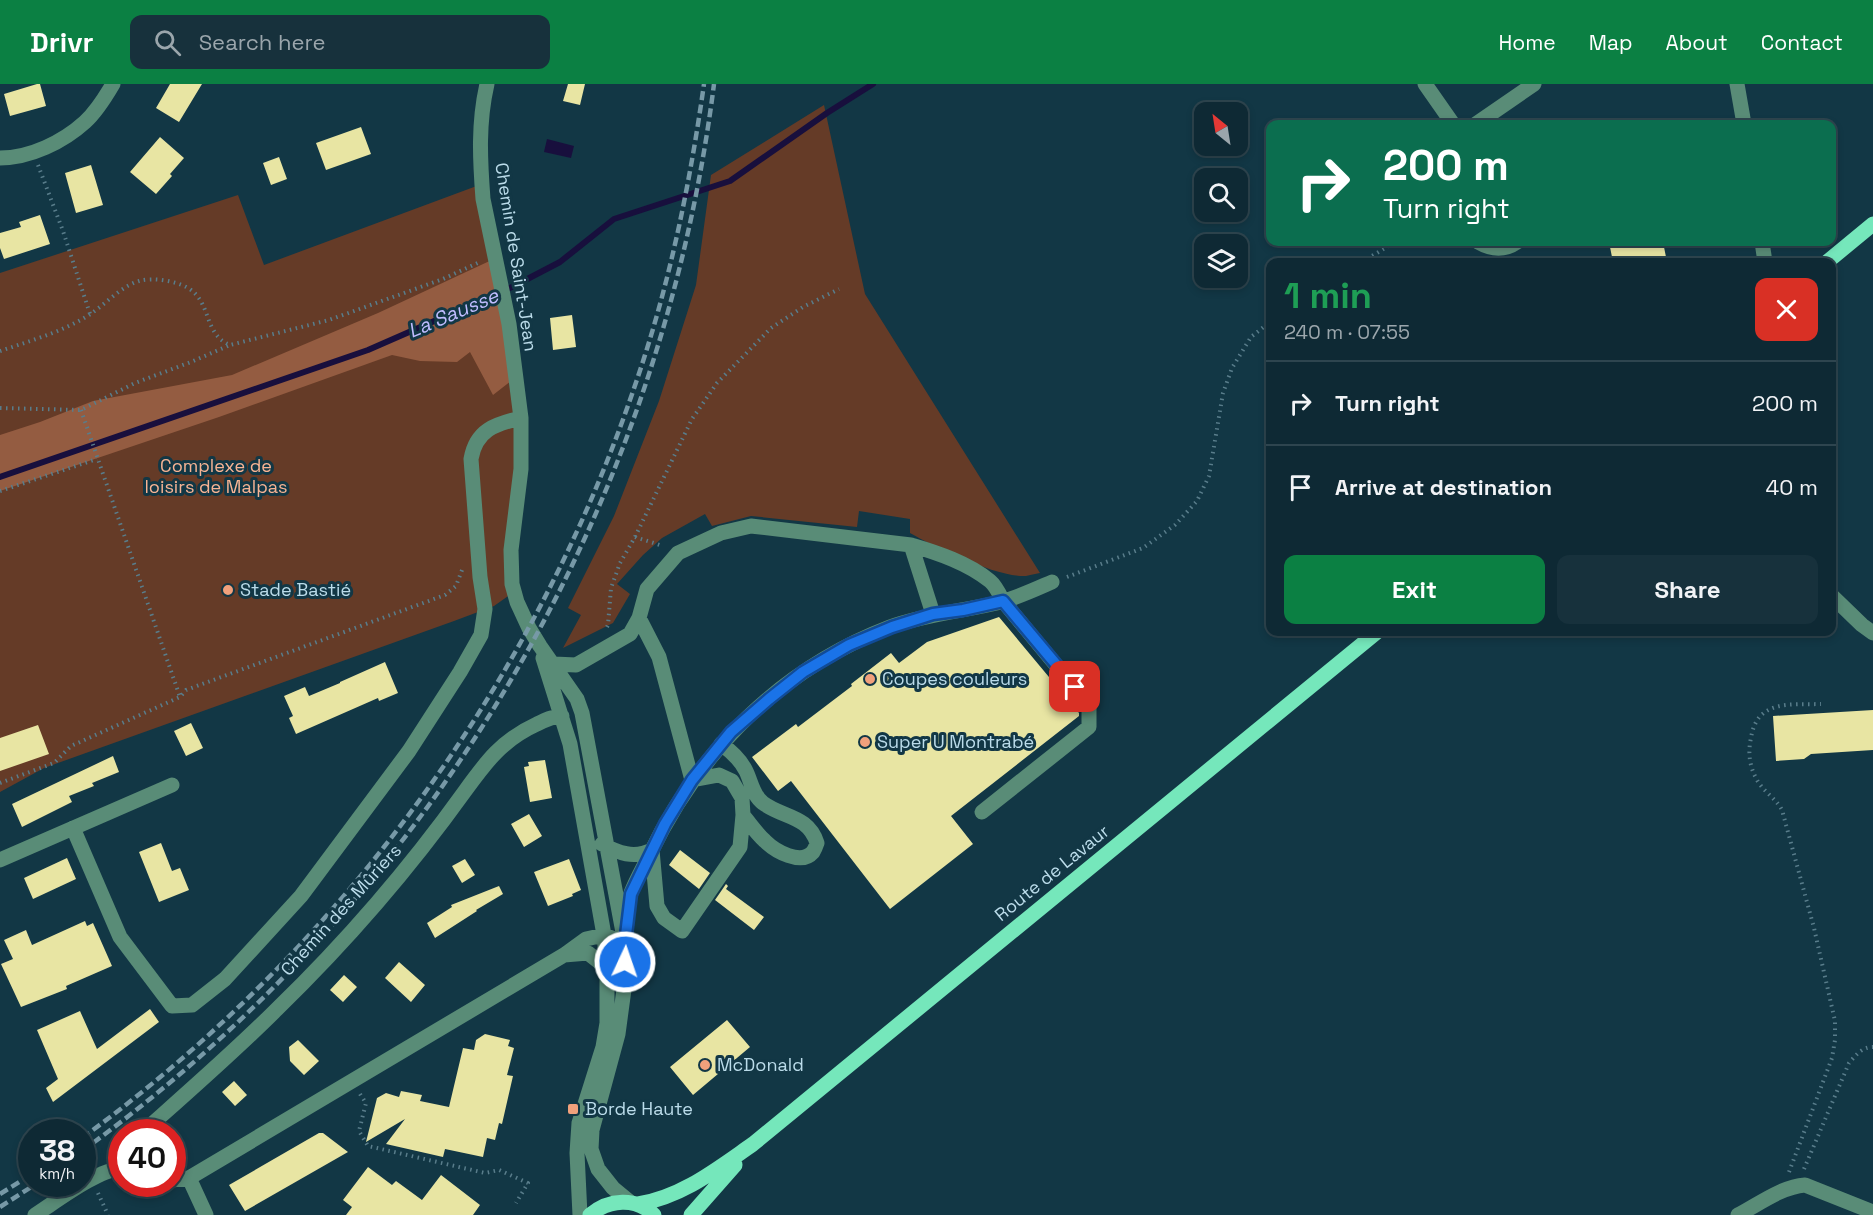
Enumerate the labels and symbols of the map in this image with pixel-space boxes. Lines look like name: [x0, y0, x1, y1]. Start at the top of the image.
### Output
north arrow: [1194, 102, 1248, 156]
street label: Chemin de Saint-Jean: [490, 161, 543, 353]
water label: La Sausse: [404, 282, 503, 344]
park label: Complexe de loisirs de Malpas: [144, 454, 288, 498]
place label: Stade Bastié: [240, 578, 351, 601]
marker: Stade Bastié: [221, 583, 235, 597]
pin: [1049, 661, 1100, 712]
place label: Coupes couleurs: [882, 667, 1027, 690]
marker: Coupes couleurs: [863, 672, 877, 686]
place label: Super U Montrabé: [877, 730, 1034, 753]
marker: Super U Montrabé: [858, 735, 872, 749]
street label: Route de Lavaur: [990, 819, 1114, 926]
street label: Chemin des Mûriers: [275, 839, 406, 980]
position arrow: [593, 930, 657, 994]
place label: McDonald: [717, 1053, 804, 1076]
marker: McDonald: [698, 1058, 712, 1072]
place label: Borde Haute: [585, 1097, 693, 1120]
marker: Borde Haute: [566, 1102, 580, 1116]
speed limit sign: 40: [108, 1119, 186, 1197]

